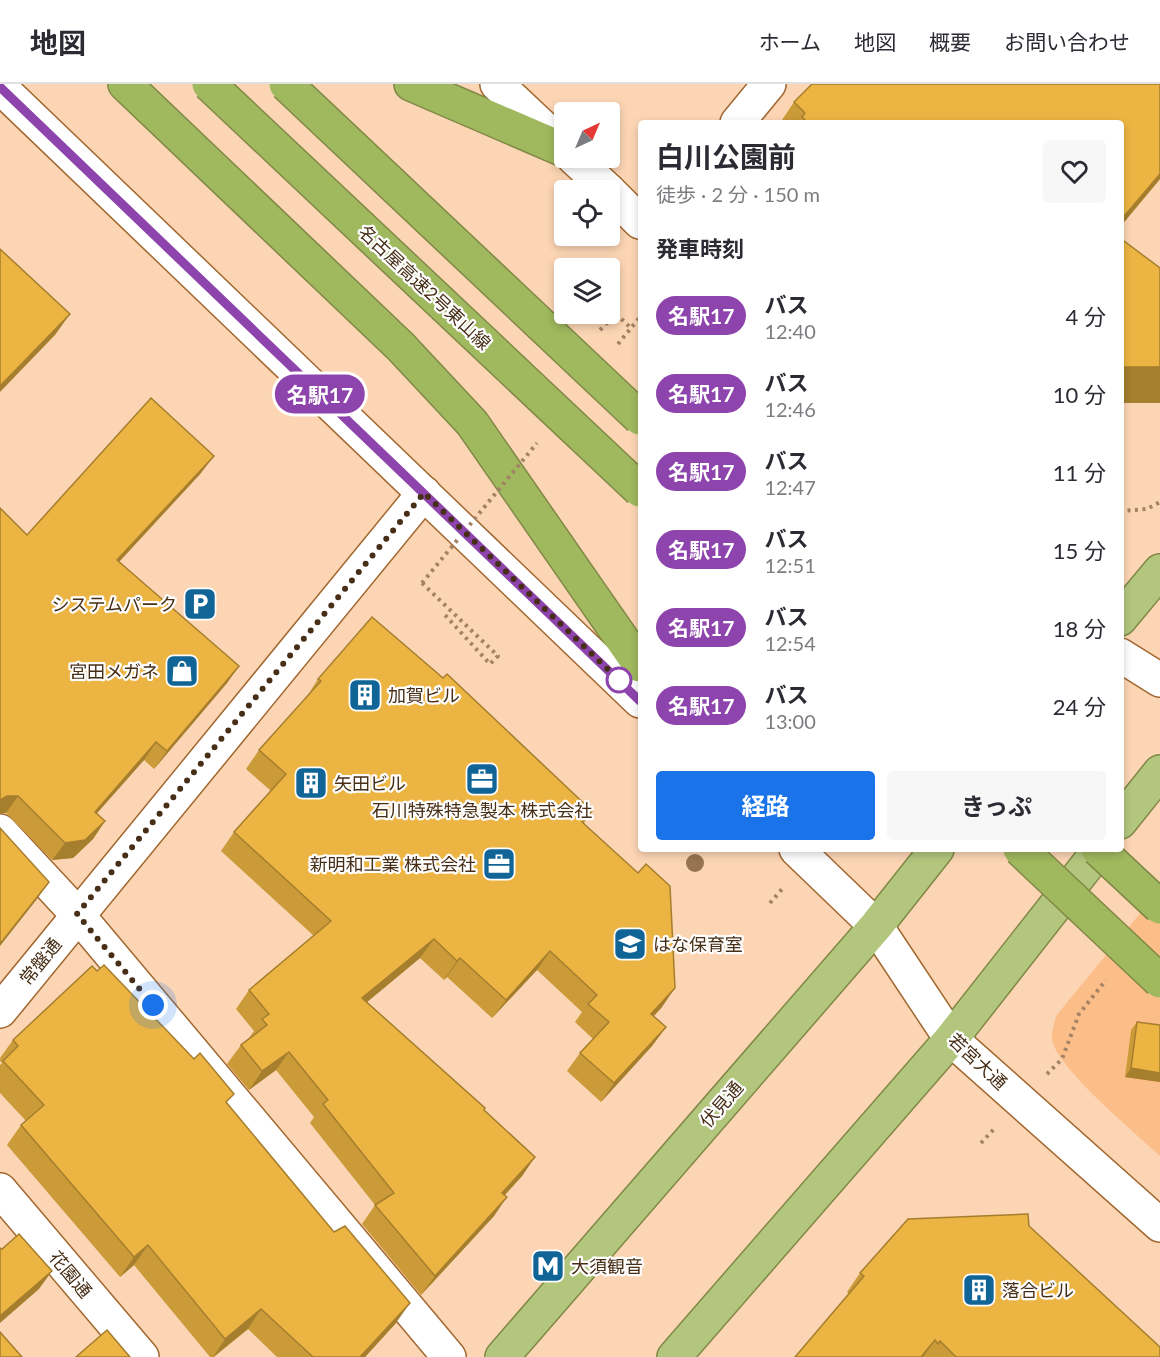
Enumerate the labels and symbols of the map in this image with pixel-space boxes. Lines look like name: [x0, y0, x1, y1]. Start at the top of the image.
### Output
north arrow: [554, 102, 620, 168]
street label: 名古屋高速2号東山線: [354, 220, 496, 354]
line badge: 名駅17: [278, 374, 362, 414]
parking icon: システムパーク: [182, 586, 218, 622]
place label: システムパーク: [52, 593, 177, 615]
shop icon: 宮田メガネ: [164, 653, 200, 689]
place label: 宮田メガネ: [69, 660, 159, 682]
unlabelled marker: [606, 667, 632, 693]
building icon: 加賀ビル: [347, 677, 383, 713]
place label: 加賀ビル: [388, 684, 460, 706]
office icon: 石川特殊特急製本 株式会社: [464, 761, 500, 797]
building icon: 矢田ビル: [293, 765, 329, 801]
place label: 矢田ビル: [334, 772, 406, 794]
place label: 石川特殊特急製本 株式会社: [372, 799, 592, 821]
office icon: 新明和工業 株式会社: [481, 846, 517, 882]
place label: 新明和工業 株式会社: [309, 853, 476, 875]
school or university icon: はな保育室: [612, 926, 648, 962]
street label: 常盤通: [14, 933, 66, 989]
place label: はな保育室: [653, 933, 743, 955]
your location: [138, 990, 168, 1020]
street label: 若宮大通: [944, 1028, 1012, 1094]
street label: 伏見通: [695, 1076, 747, 1132]
street label: 花園通: [45, 1246, 97, 1302]
metro station icon: 大須観音: [530, 1248, 566, 1284]
place label: 大須観音: [571, 1255, 643, 1277]
building icon: 落合ビル: [961, 1272, 997, 1308]
place label: 落合ビル: [1002, 1279, 1074, 1301]

